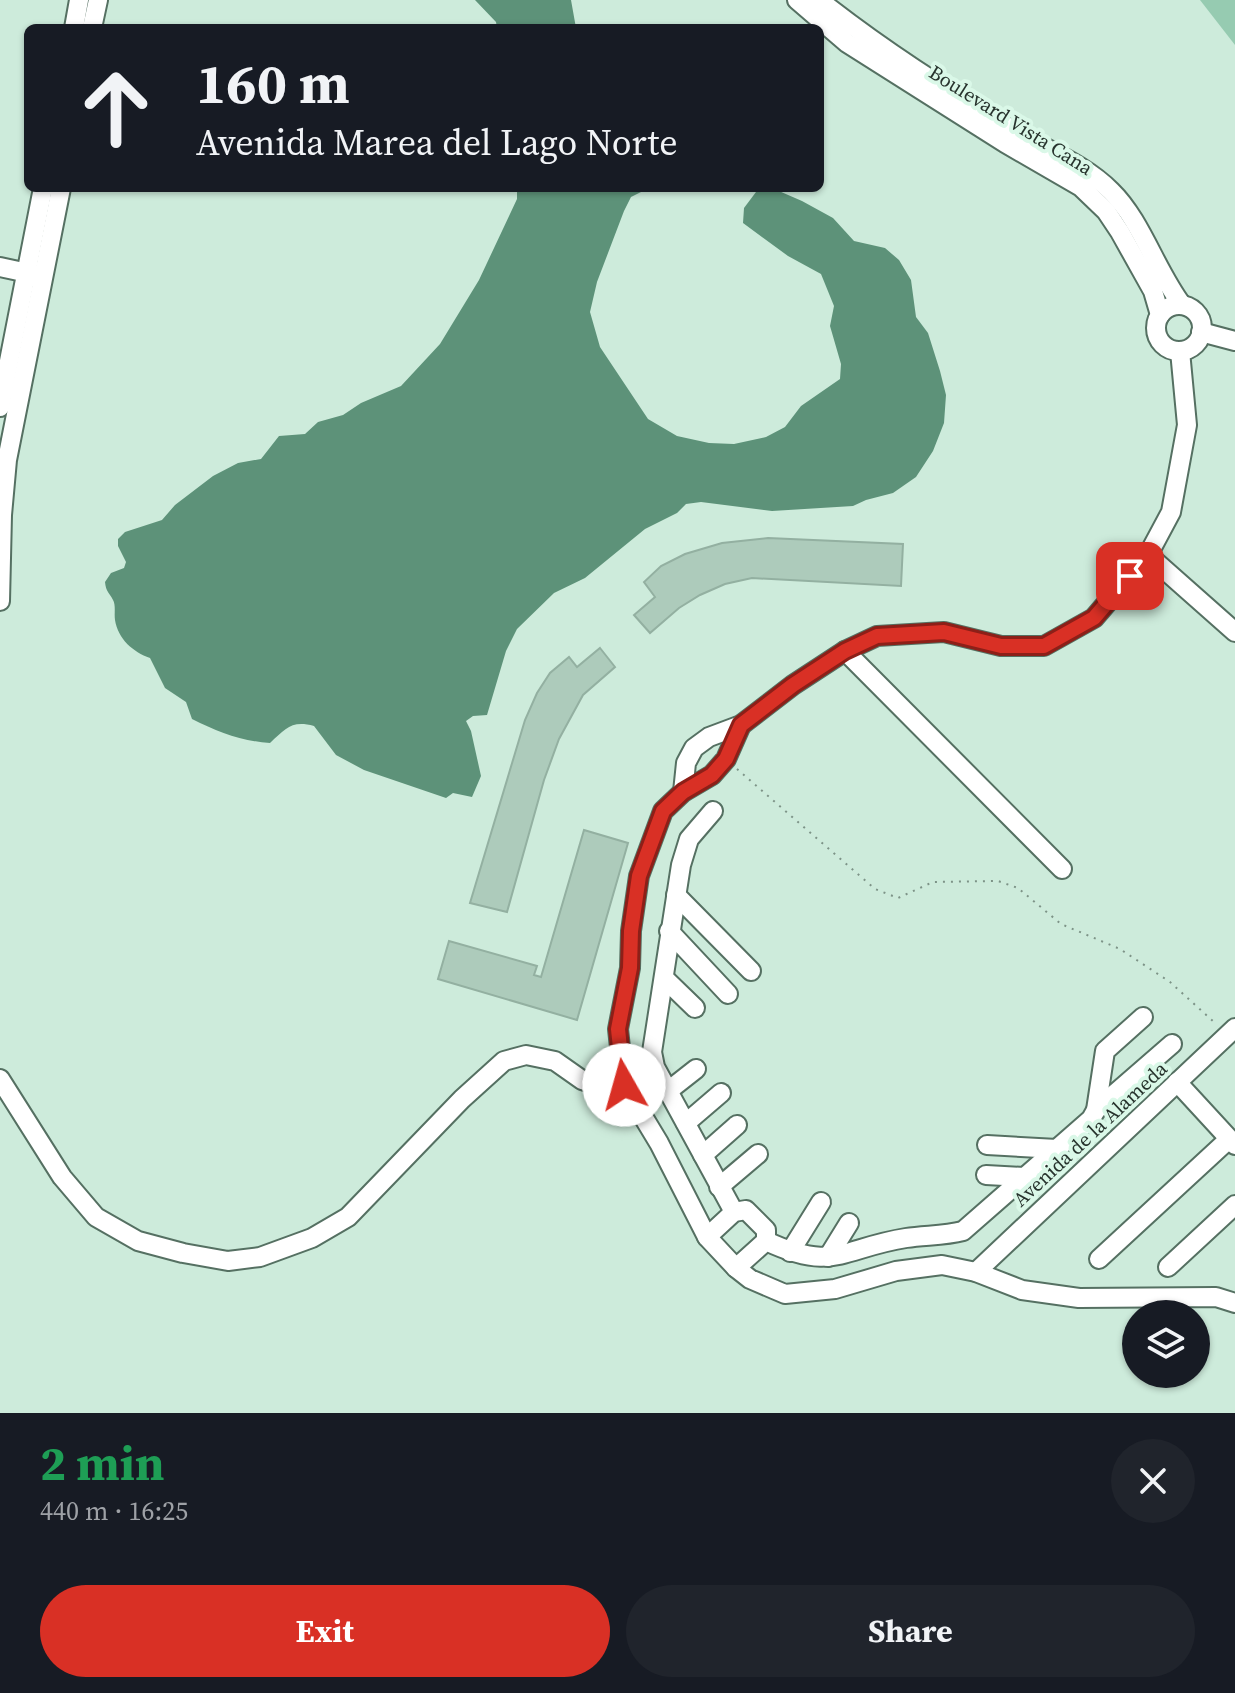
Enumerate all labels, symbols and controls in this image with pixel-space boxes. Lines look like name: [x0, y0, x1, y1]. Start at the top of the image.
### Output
text: 160 m: [196, 45, 350, 122]
icon: ahead: [64, 56, 168, 160]
street label: Boulevard Vista Cana: [924, 58, 1099, 182]
text: Avenida Marea del Lago Norte: [196, 118, 678, 167]
pin: [1096, 542, 1164, 610]
icon: arrive: [1108, 554, 1152, 598]
position arrow: [582, 1043, 666, 1127]
street label: Avenida de la Alameda: [1007, 1054, 1174, 1213]
map controls: [1122, 1300, 1210, 1388]
button: layers: [1122, 1300, 1210, 1388]
text: 2 min: [40, 1430, 165, 1496]
button: close: [1111, 1439, 1195, 1523]
text: 440 m · 16:25: [40, 1493, 188, 1529]
button: Exit: [40, 1585, 610, 1677]
button: Share: [626, 1585, 1195, 1677]

